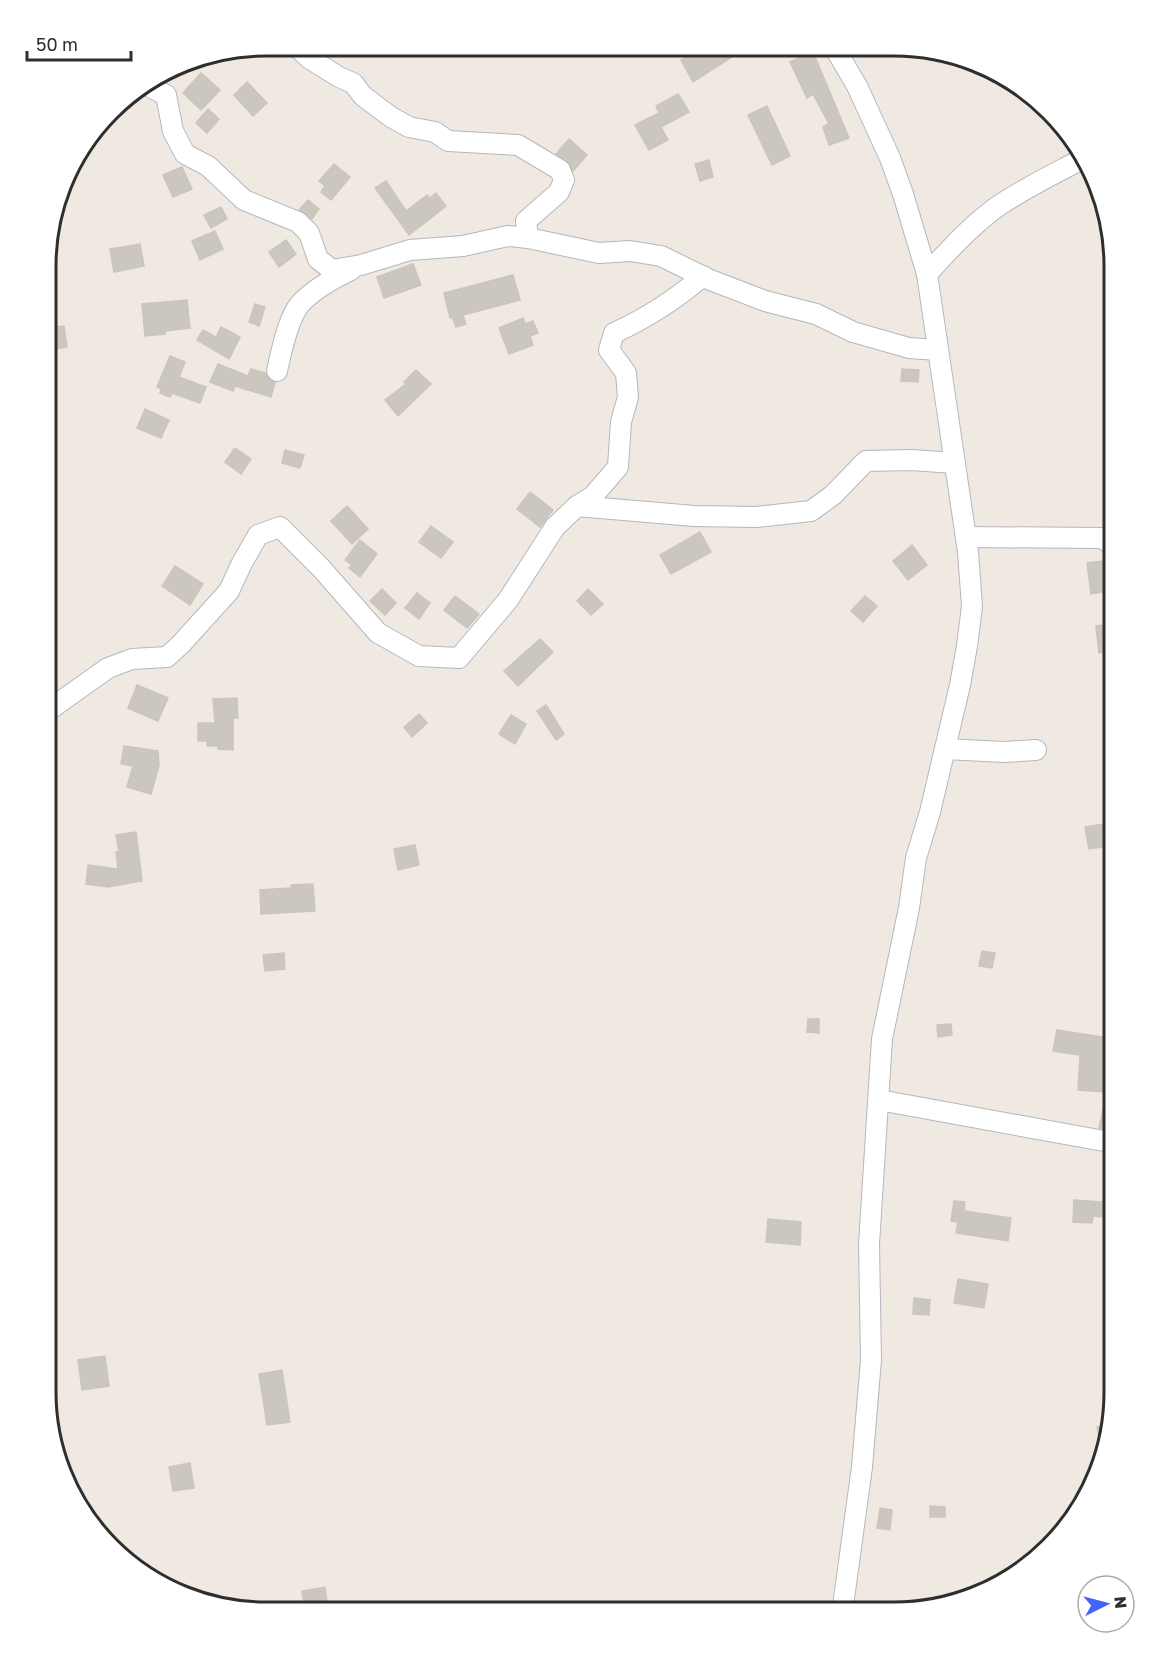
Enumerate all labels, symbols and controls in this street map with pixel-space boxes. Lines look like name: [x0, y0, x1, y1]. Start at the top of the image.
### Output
scale bar: [27, 24, 130, 62]
text: 50 m: [36, 33, 78, 55]
north arrow: [1076, 1574, 1136, 1634]
text: N: [1110, 1595, 1131, 1610]

